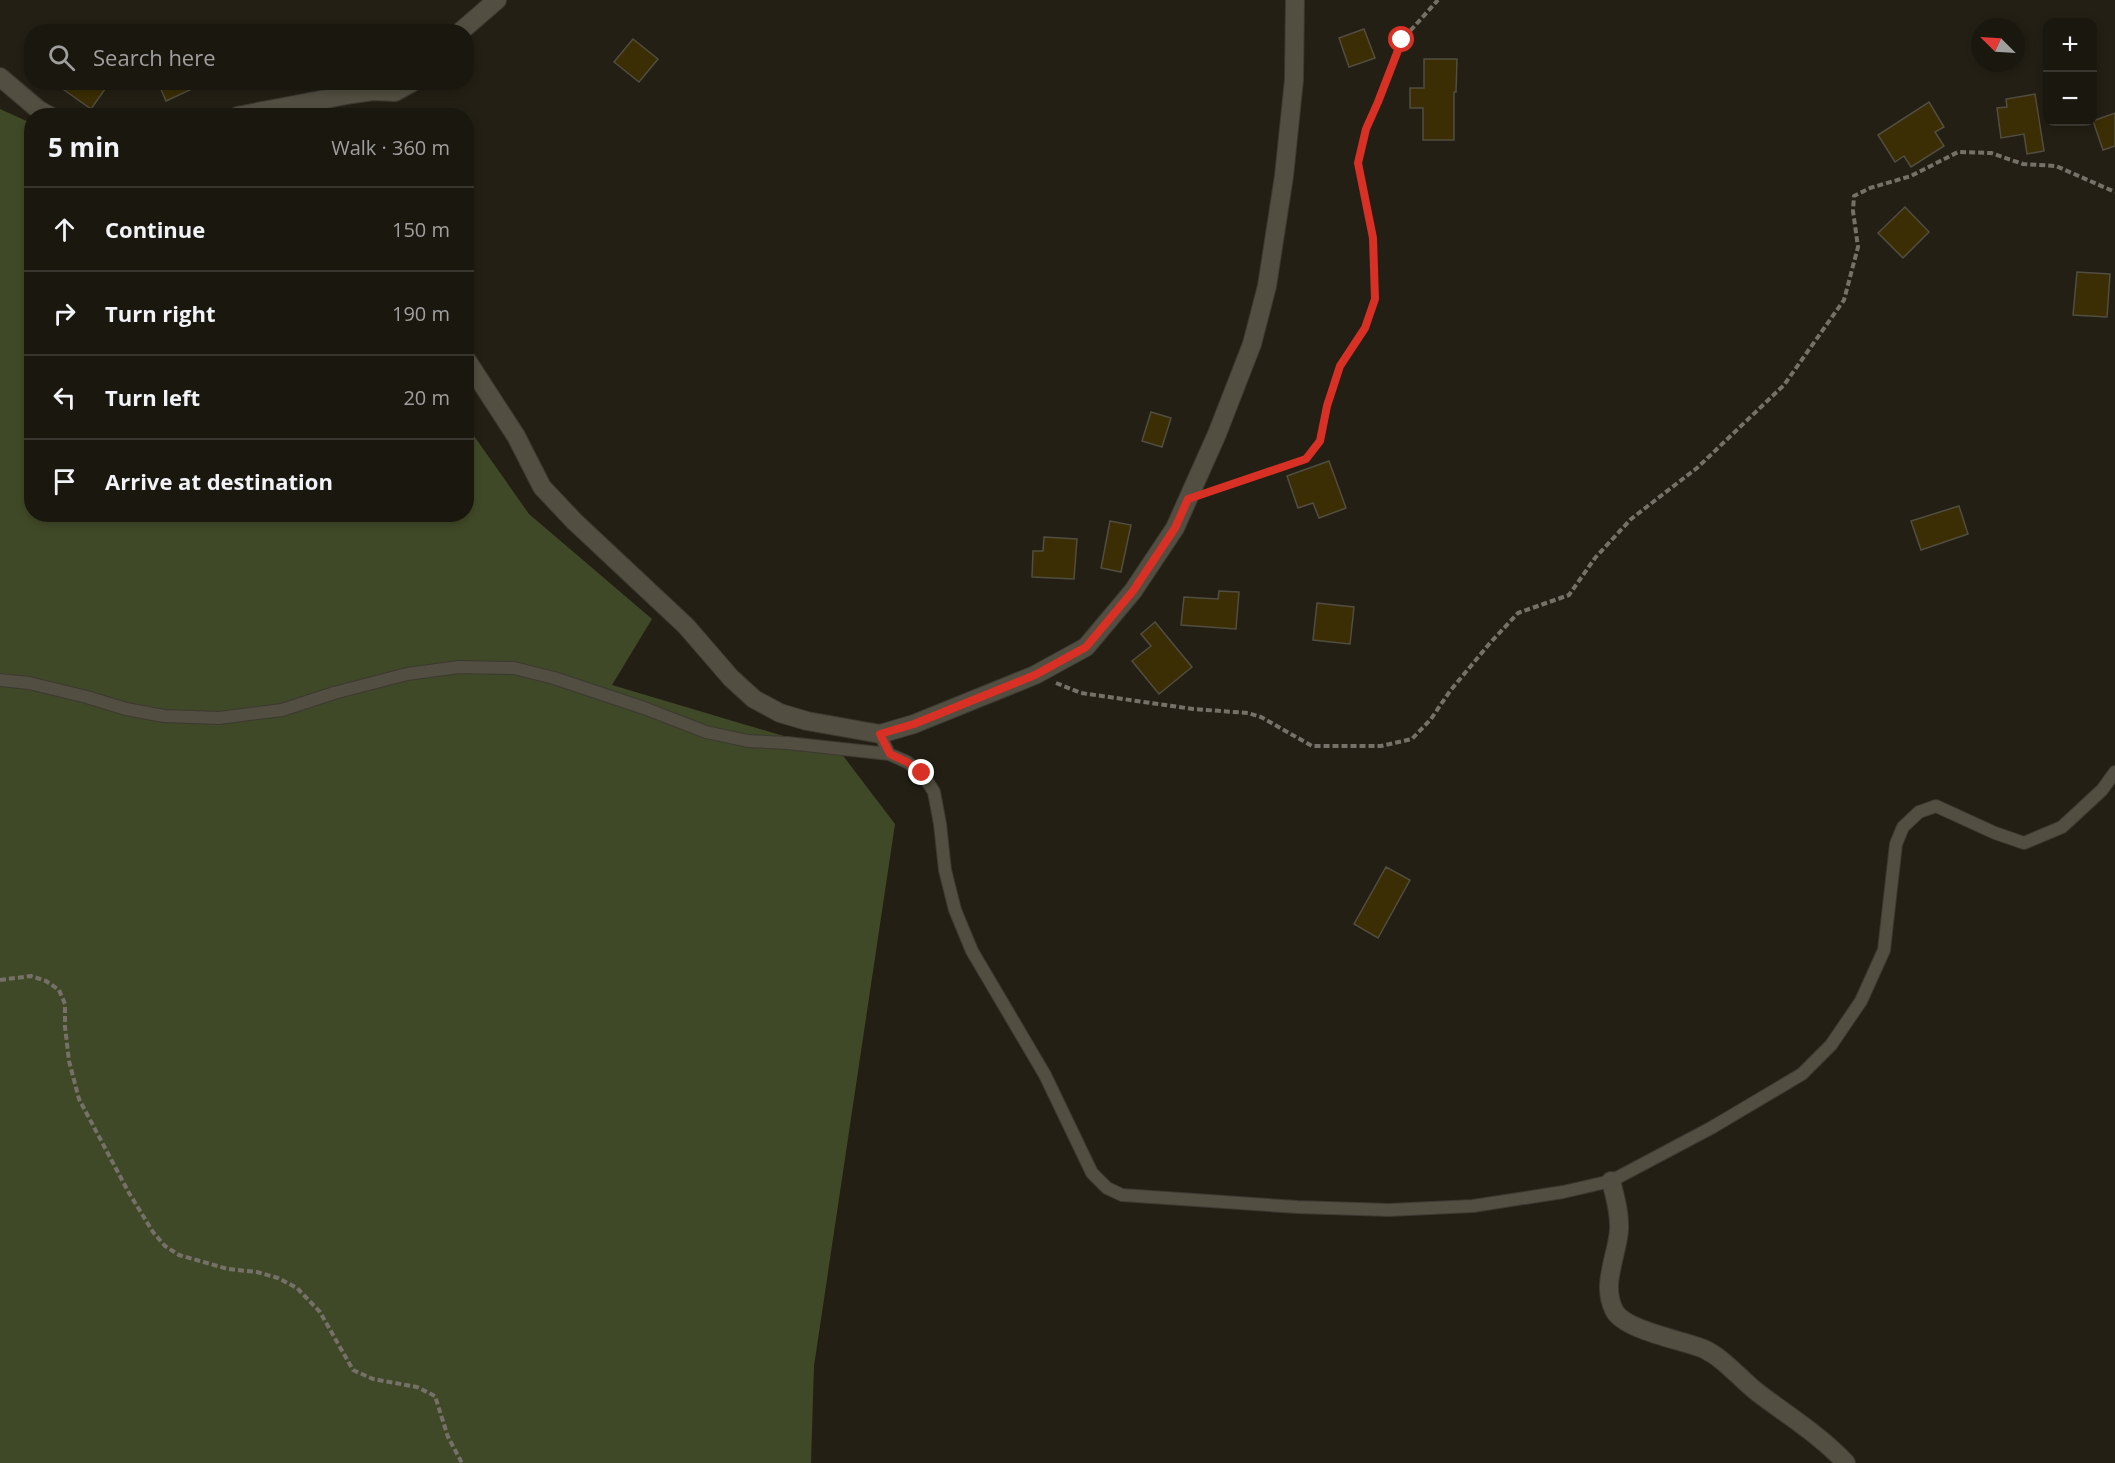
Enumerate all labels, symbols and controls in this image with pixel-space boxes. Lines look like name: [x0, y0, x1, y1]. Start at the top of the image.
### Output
north arrow: [1971, 18, 2025, 72]
map controls: [2043, 18, 2097, 126]
button: +: [2043, 18, 2097, 72]
search box: [24, 24, 474, 90]
route start: [1388, 26, 1414, 52]
icon: search: [45, 41, 78, 74]
text: Search here: [93, 42, 216, 72]
button: −: [2043, 72, 2097, 126]
text: 5 min: [48, 129, 120, 165]
text: Walk · 360 m: [331, 134, 450, 161]
icon: ahead: [48, 213, 81, 246]
text: Continue: [105, 214, 205, 244]
text: 150 m: [392, 216, 450, 243]
icon: right: [48, 297, 81, 330]
text: Turn right: [105, 298, 216, 328]
text: 190 m: [392, 300, 450, 327]
icon: left: [48, 381, 81, 414]
text: Turn left: [105, 382, 200, 412]
text: 20 m: [403, 384, 450, 411]
icon: arrive: [48, 465, 81, 498]
text: Arrive at destination: [105, 466, 333, 496]
route end: [908, 759, 934, 785]

